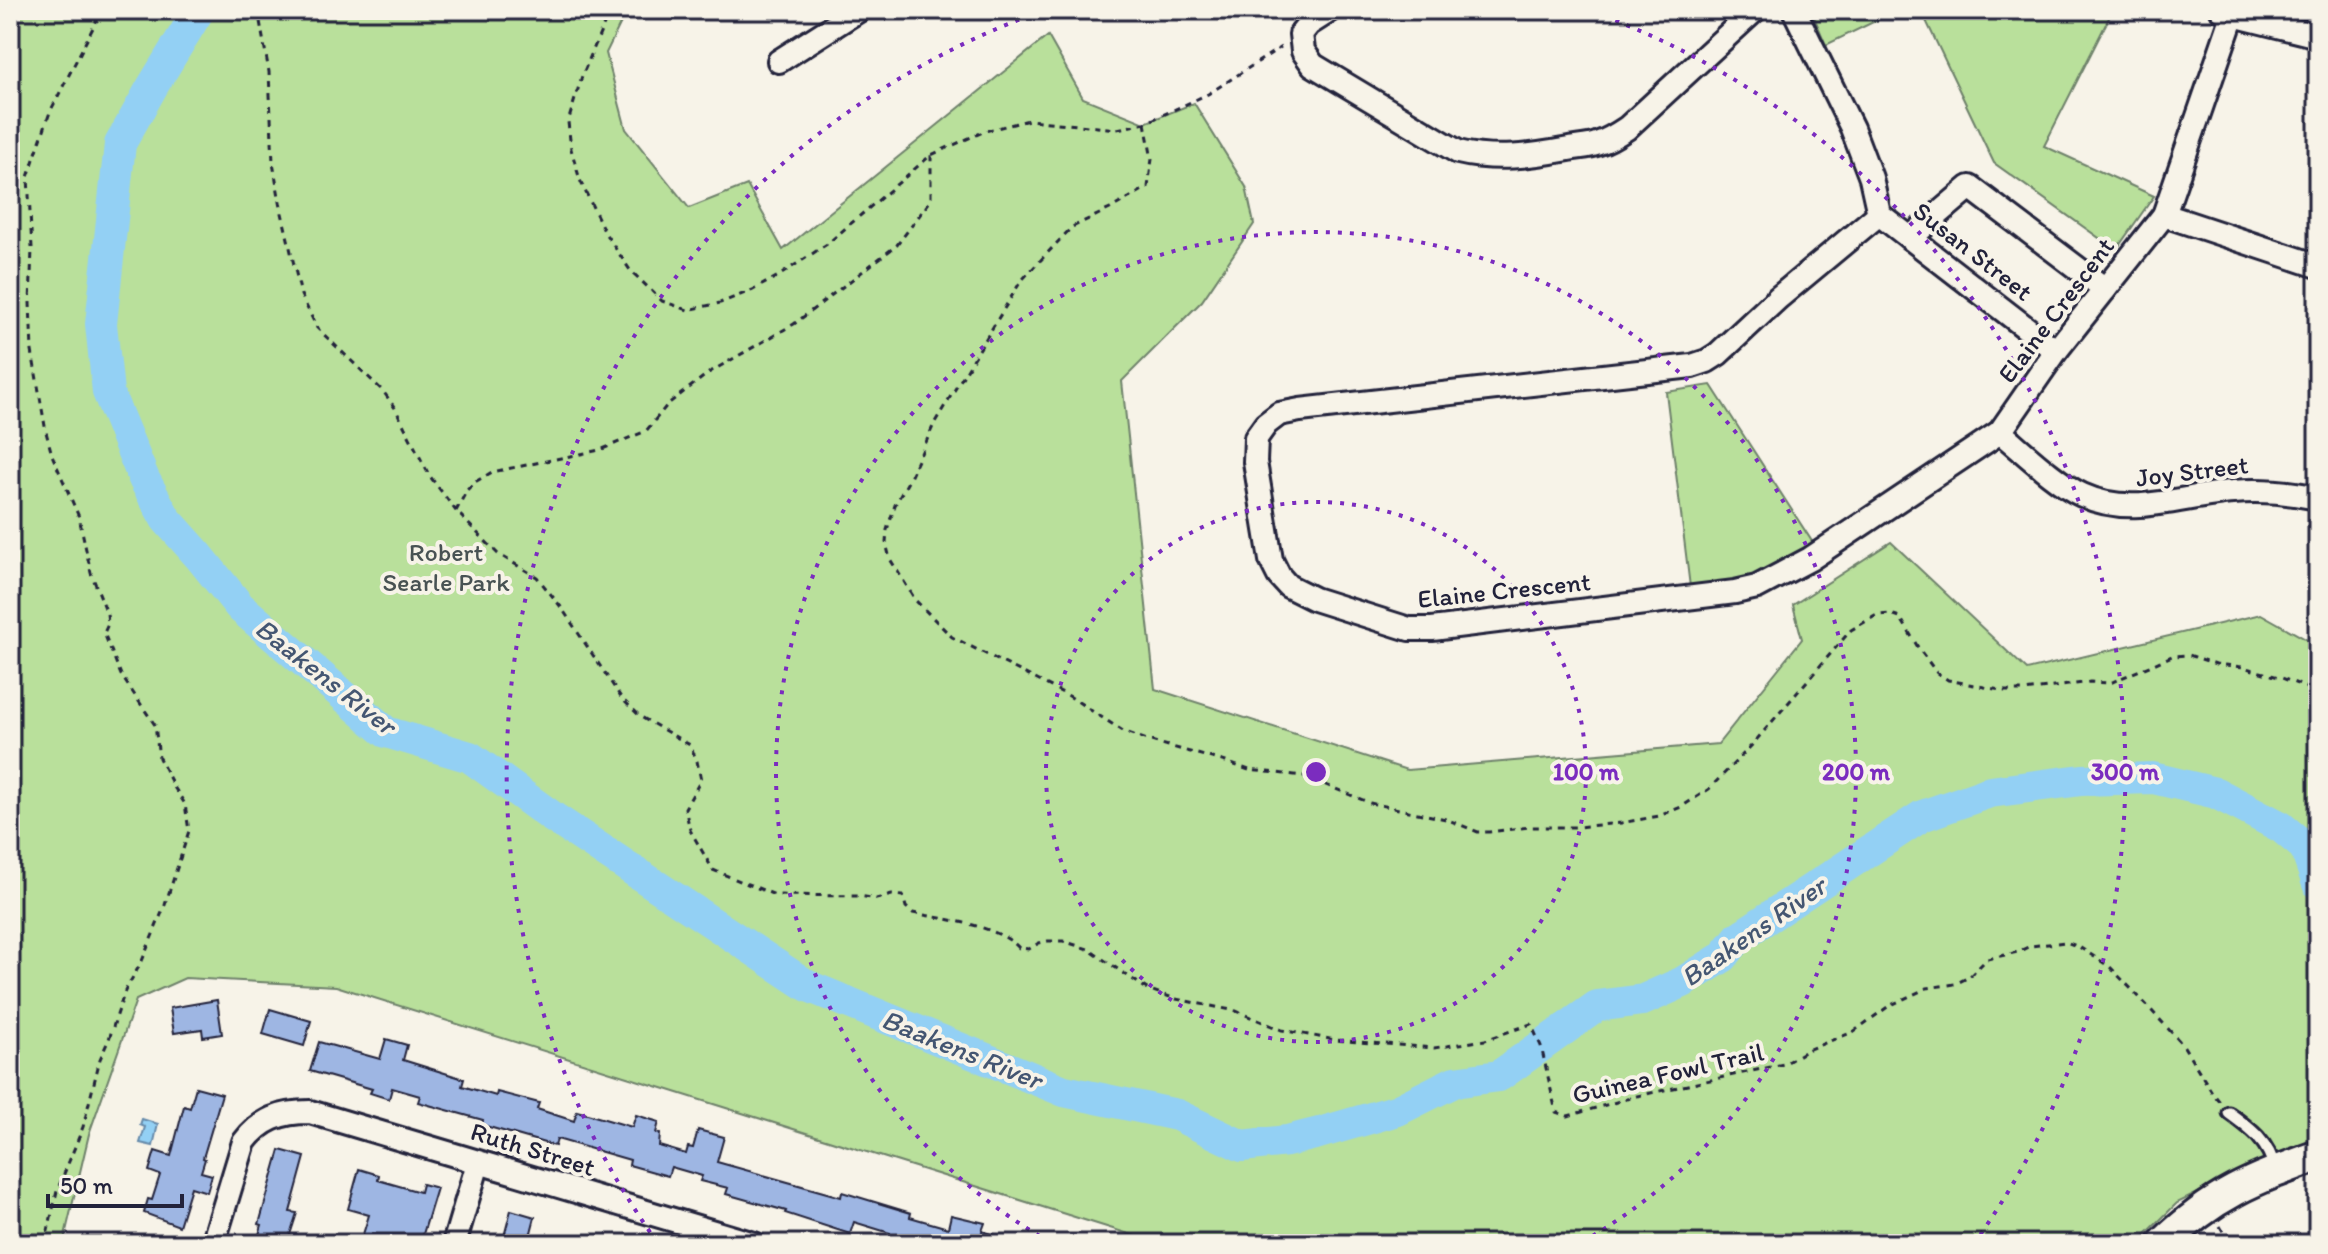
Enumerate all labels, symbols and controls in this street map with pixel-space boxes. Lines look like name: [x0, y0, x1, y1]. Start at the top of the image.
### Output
street label: Susan Street: [1907, 195, 2039, 308]
street label: Elaine Crescent: [1991, 231, 2121, 389]
street label: Joy Street: [2134, 448, 2250, 494]
park label: Robert Searle Park: [382, 536, 510, 598]
street label: Elaine Crescent: [1416, 565, 1592, 615]
water label: Baakens River: [249, 611, 406, 744]
text: 100 m: [1553, 757, 1620, 786]
text: 200 m: [1822, 757, 1891, 786]
text: 300 m: [2091, 757, 2160, 786]
centre of rings: [1302, 758, 1330, 786]
water label: Baakens River: [1674, 867, 1835, 993]
water label: Baakens River: [877, 1002, 1050, 1098]
street label: Guinea Fowl Trail: [1569, 1035, 1767, 1111]
street label: Ruth Street: [467, 1115, 599, 1183]
scale bar: [48, 1158, 182, 1208]
text: 50 m: [60, 1171, 113, 1200]

